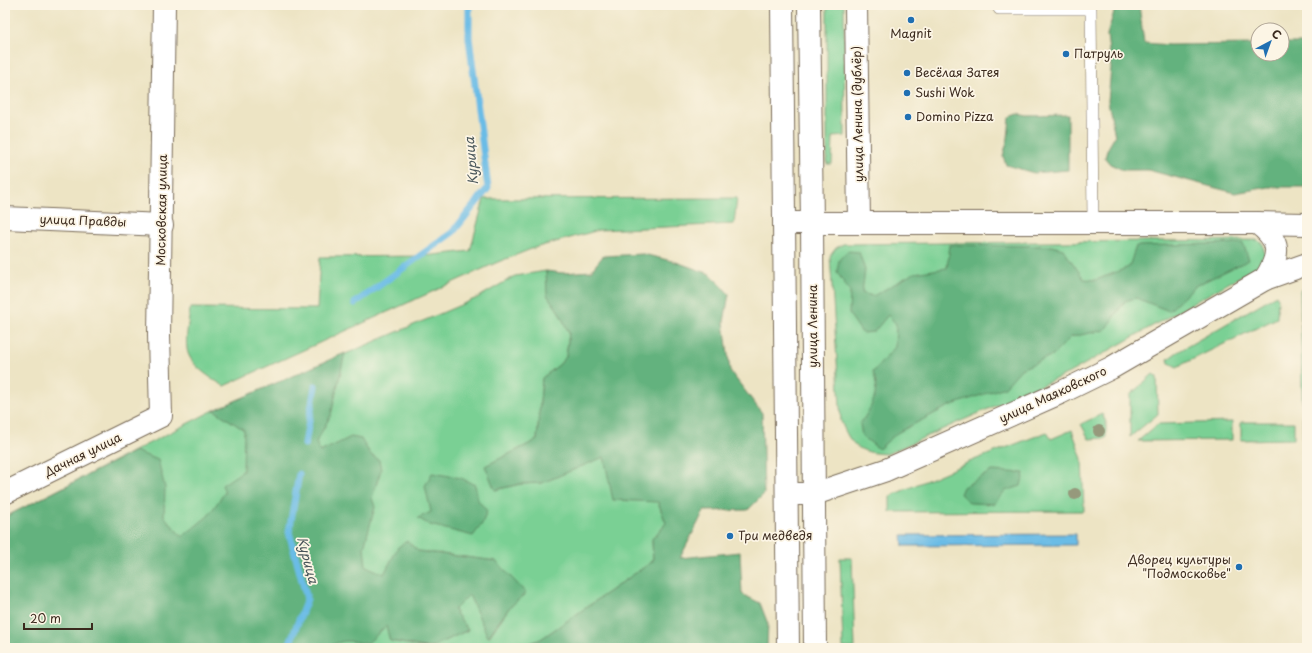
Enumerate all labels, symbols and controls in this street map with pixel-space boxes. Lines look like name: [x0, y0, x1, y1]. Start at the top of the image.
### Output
marker: Magnit: [906, 15, 916, 25]
north arrow: [1250, 22, 1290, 62]
place label: Magnit: [890, 24, 932, 42]
text: С: [1268, 25, 1286, 43]
place label: Патруль: [1074, 44, 1123, 62]
street label: улица Ленина (дублёр): [847, 46, 867, 182]
marker: Патруль: [1061, 49, 1071, 59]
place label: Весёлая Затея: [915, 63, 1000, 81]
marker: Весёлая Затея: [902, 68, 912, 78]
place label: Sushi Wok: [915, 83, 975, 101]
marker: Sushi Wok: [902, 88, 912, 98]
place label: Domino Pizza: [916, 107, 994, 125]
marker: Domino Pizza: [903, 112, 913, 122]
water label: Курица: [459, 135, 482, 186]
street label: Московская улица: [151, 154, 171, 266]
street label: улица Правды: [39, 209, 127, 231]
street label: улица Ленина: [803, 284, 821, 368]
street label: улица Маяковского: [996, 361, 1110, 427]
street label: Дачная улица: [40, 427, 124, 481]
place label: Три медведя: [738, 526, 812, 544]
marker: Три медведя: [725, 531, 735, 541]
water label: Курица: [293, 534, 324, 586]
place label: Дворец культуры "Подмосковье": [1127, 550, 1231, 582]
marker: Дворец культуры "Подмосковье": [1234, 562, 1244, 572]
scale bar: [24, 605, 92, 631]
text: 20 m: [30, 609, 61, 627]

